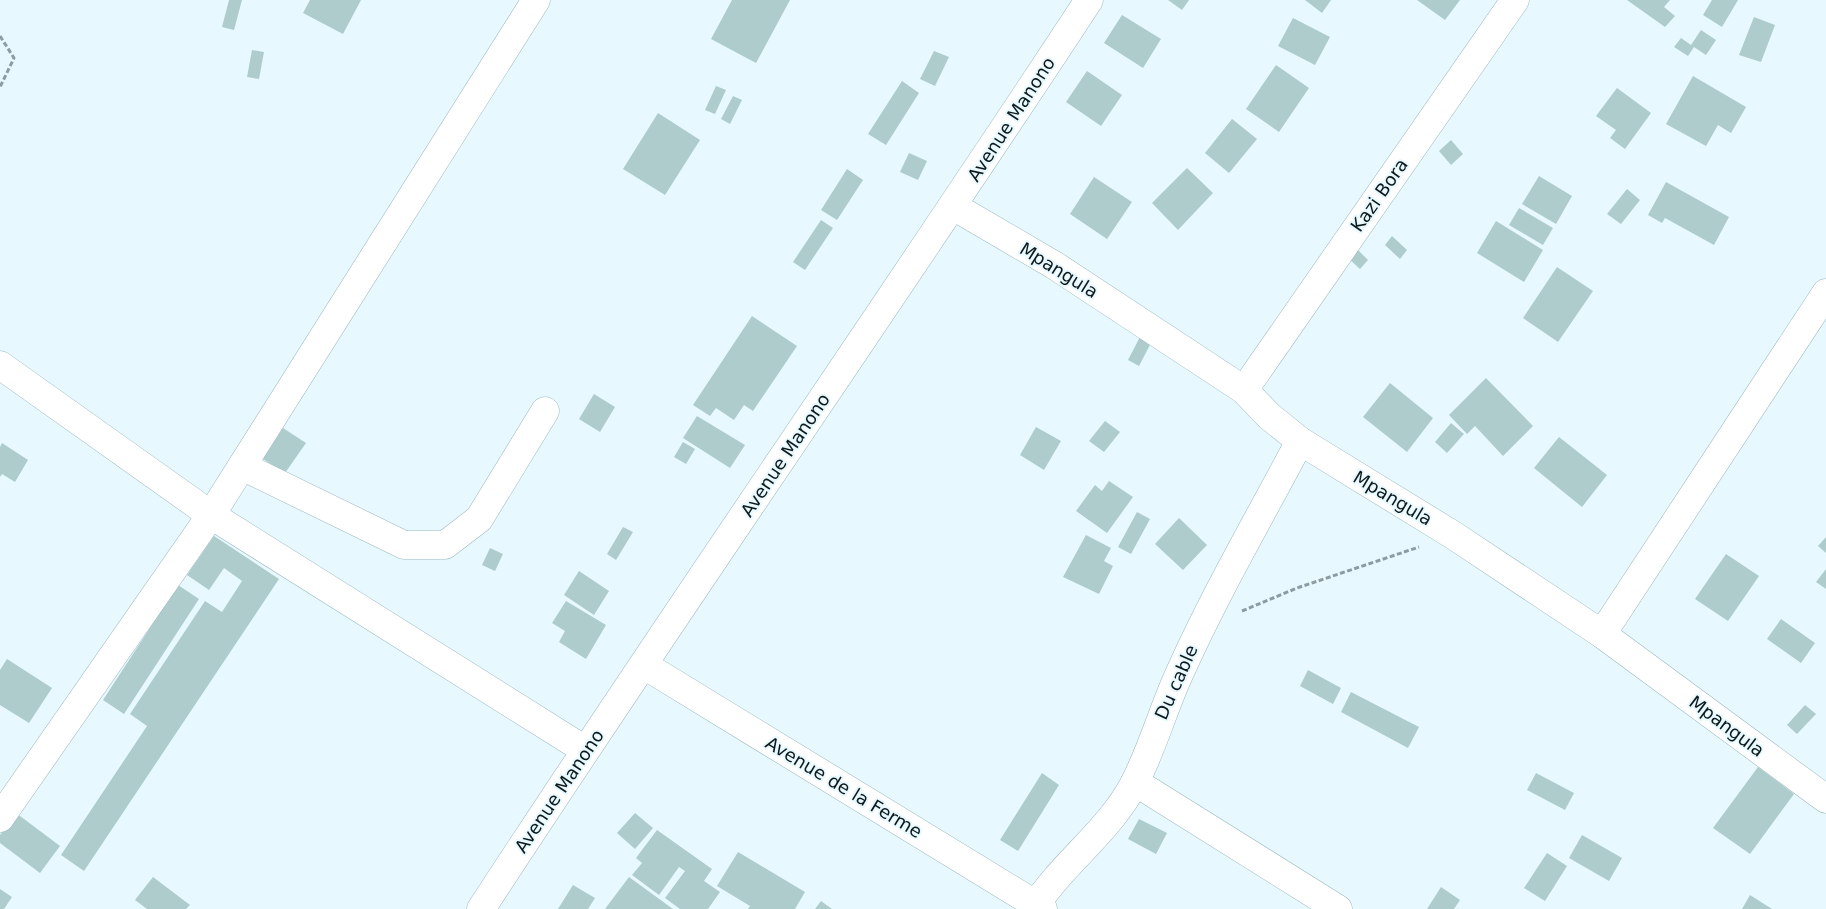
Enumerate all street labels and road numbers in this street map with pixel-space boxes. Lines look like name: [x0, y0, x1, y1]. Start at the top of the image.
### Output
street label: Avenue Manono: [963, 53, 1059, 185]
street label: Kazi Bora: [1346, 154, 1412, 236]
street label: Mpangula: [1016, 238, 1102, 302]
street label: Avenue Manono: [736, 389, 834, 521]
street label: Mpangula: [1350, 466, 1436, 530]
street label: Du cable: [1150, 641, 1202, 723]
street label: Mpangula: [1685, 691, 1769, 761]
street label: Avenue Manono: [510, 725, 608, 857]
street label: Avenue de la Ferme: [762, 732, 926, 842]

